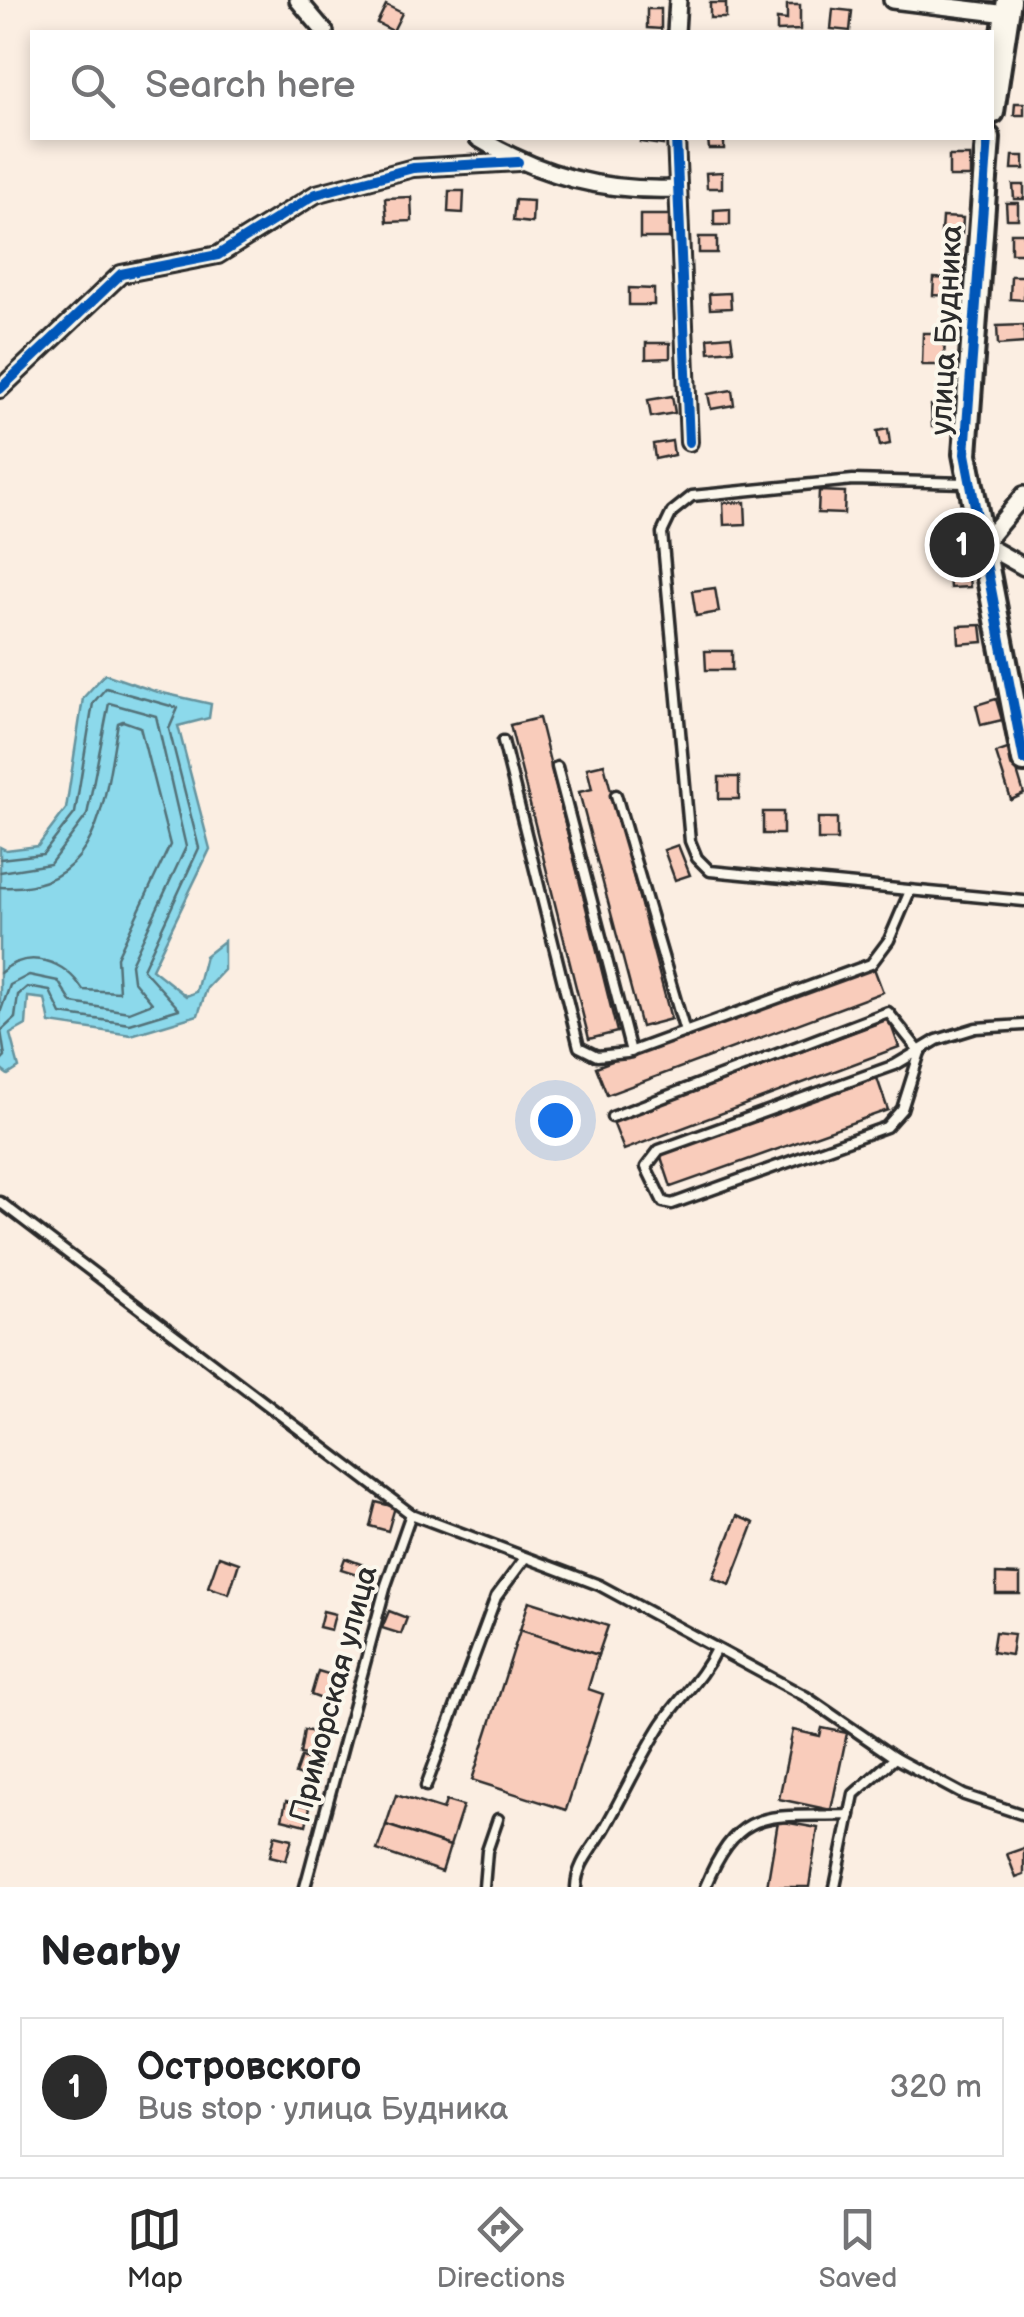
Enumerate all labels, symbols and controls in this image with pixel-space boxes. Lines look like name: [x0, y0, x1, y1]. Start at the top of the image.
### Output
search box: [30, 30, 994, 140]
icon: search: [65, 58, 120, 113]
text: Search here: [145, 63, 356, 108]
street label: улица Будника: [924, 224, 971, 436]
pin: 1: [930, 508, 994, 582]
your location: [530, 1095, 581, 1146]
street label: Приморская улица: [282, 1562, 386, 1826]
text: Nearby: [40, 1927, 180, 1978]
text: Островского: [137, 2045, 361, 2090]
text: 1: [68, 2068, 81, 2107]
text: 320 m: [890, 2068, 982, 2107]
text: Bus stop · улица Будника: [137, 2090, 508, 2129]
tab: Map: [127, 2202, 183, 2295]
tab: Directions: [436, 2202, 565, 2295]
tab: Saved: [819, 2202, 897, 2295]

